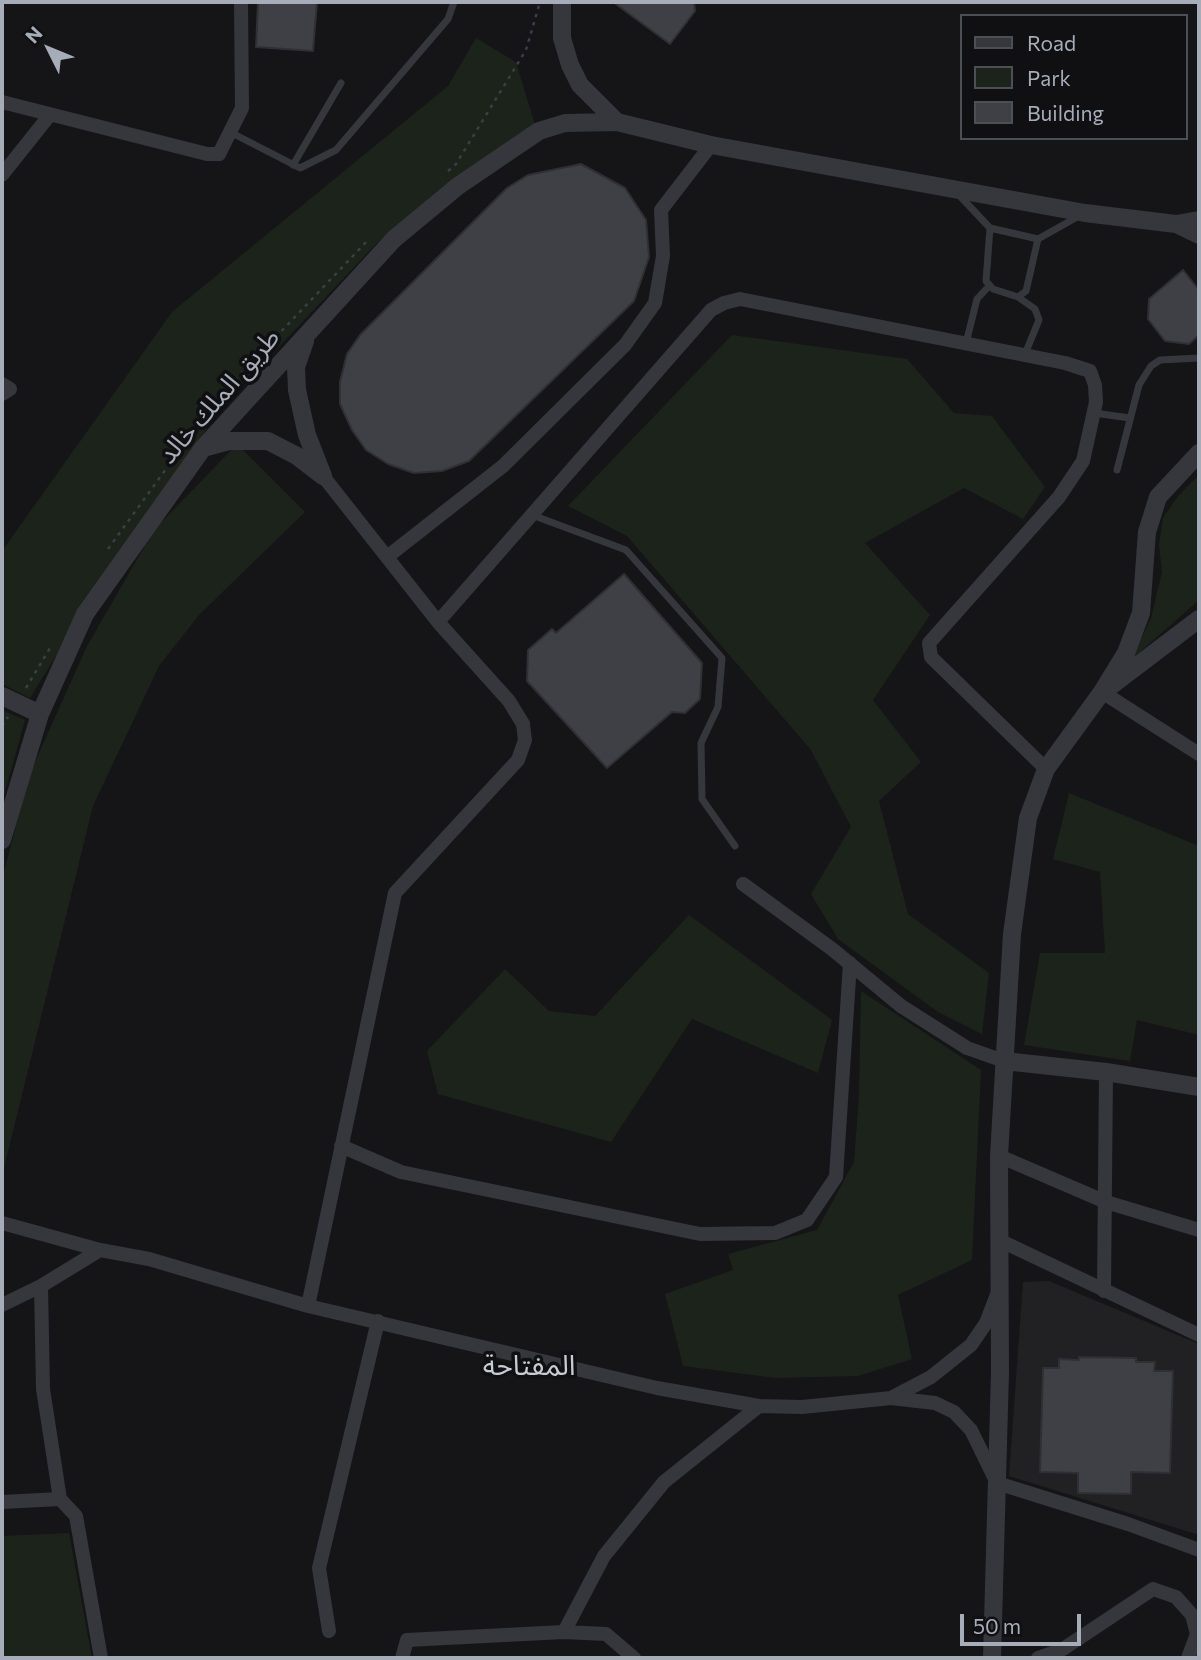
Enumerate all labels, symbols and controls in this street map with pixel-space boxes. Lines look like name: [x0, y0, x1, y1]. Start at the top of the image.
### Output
north arrow: [14, 14, 84, 84]
legend: [960, 14, 1187, 140]
text: N: [20, 21, 47, 47]
text: Road: [1027, 30, 1076, 55]
text: Park: [1027, 65, 1071, 90]
text: Building: [1027, 100, 1104, 125]
street label: طريق الملك خالد: [152, 322, 286, 470]
district label: المفتاحة: [483, 1349, 575, 1383]
scale bar: [963, 1600, 1084, 1644]
text: 50 m: [973, 1613, 1021, 1638]

